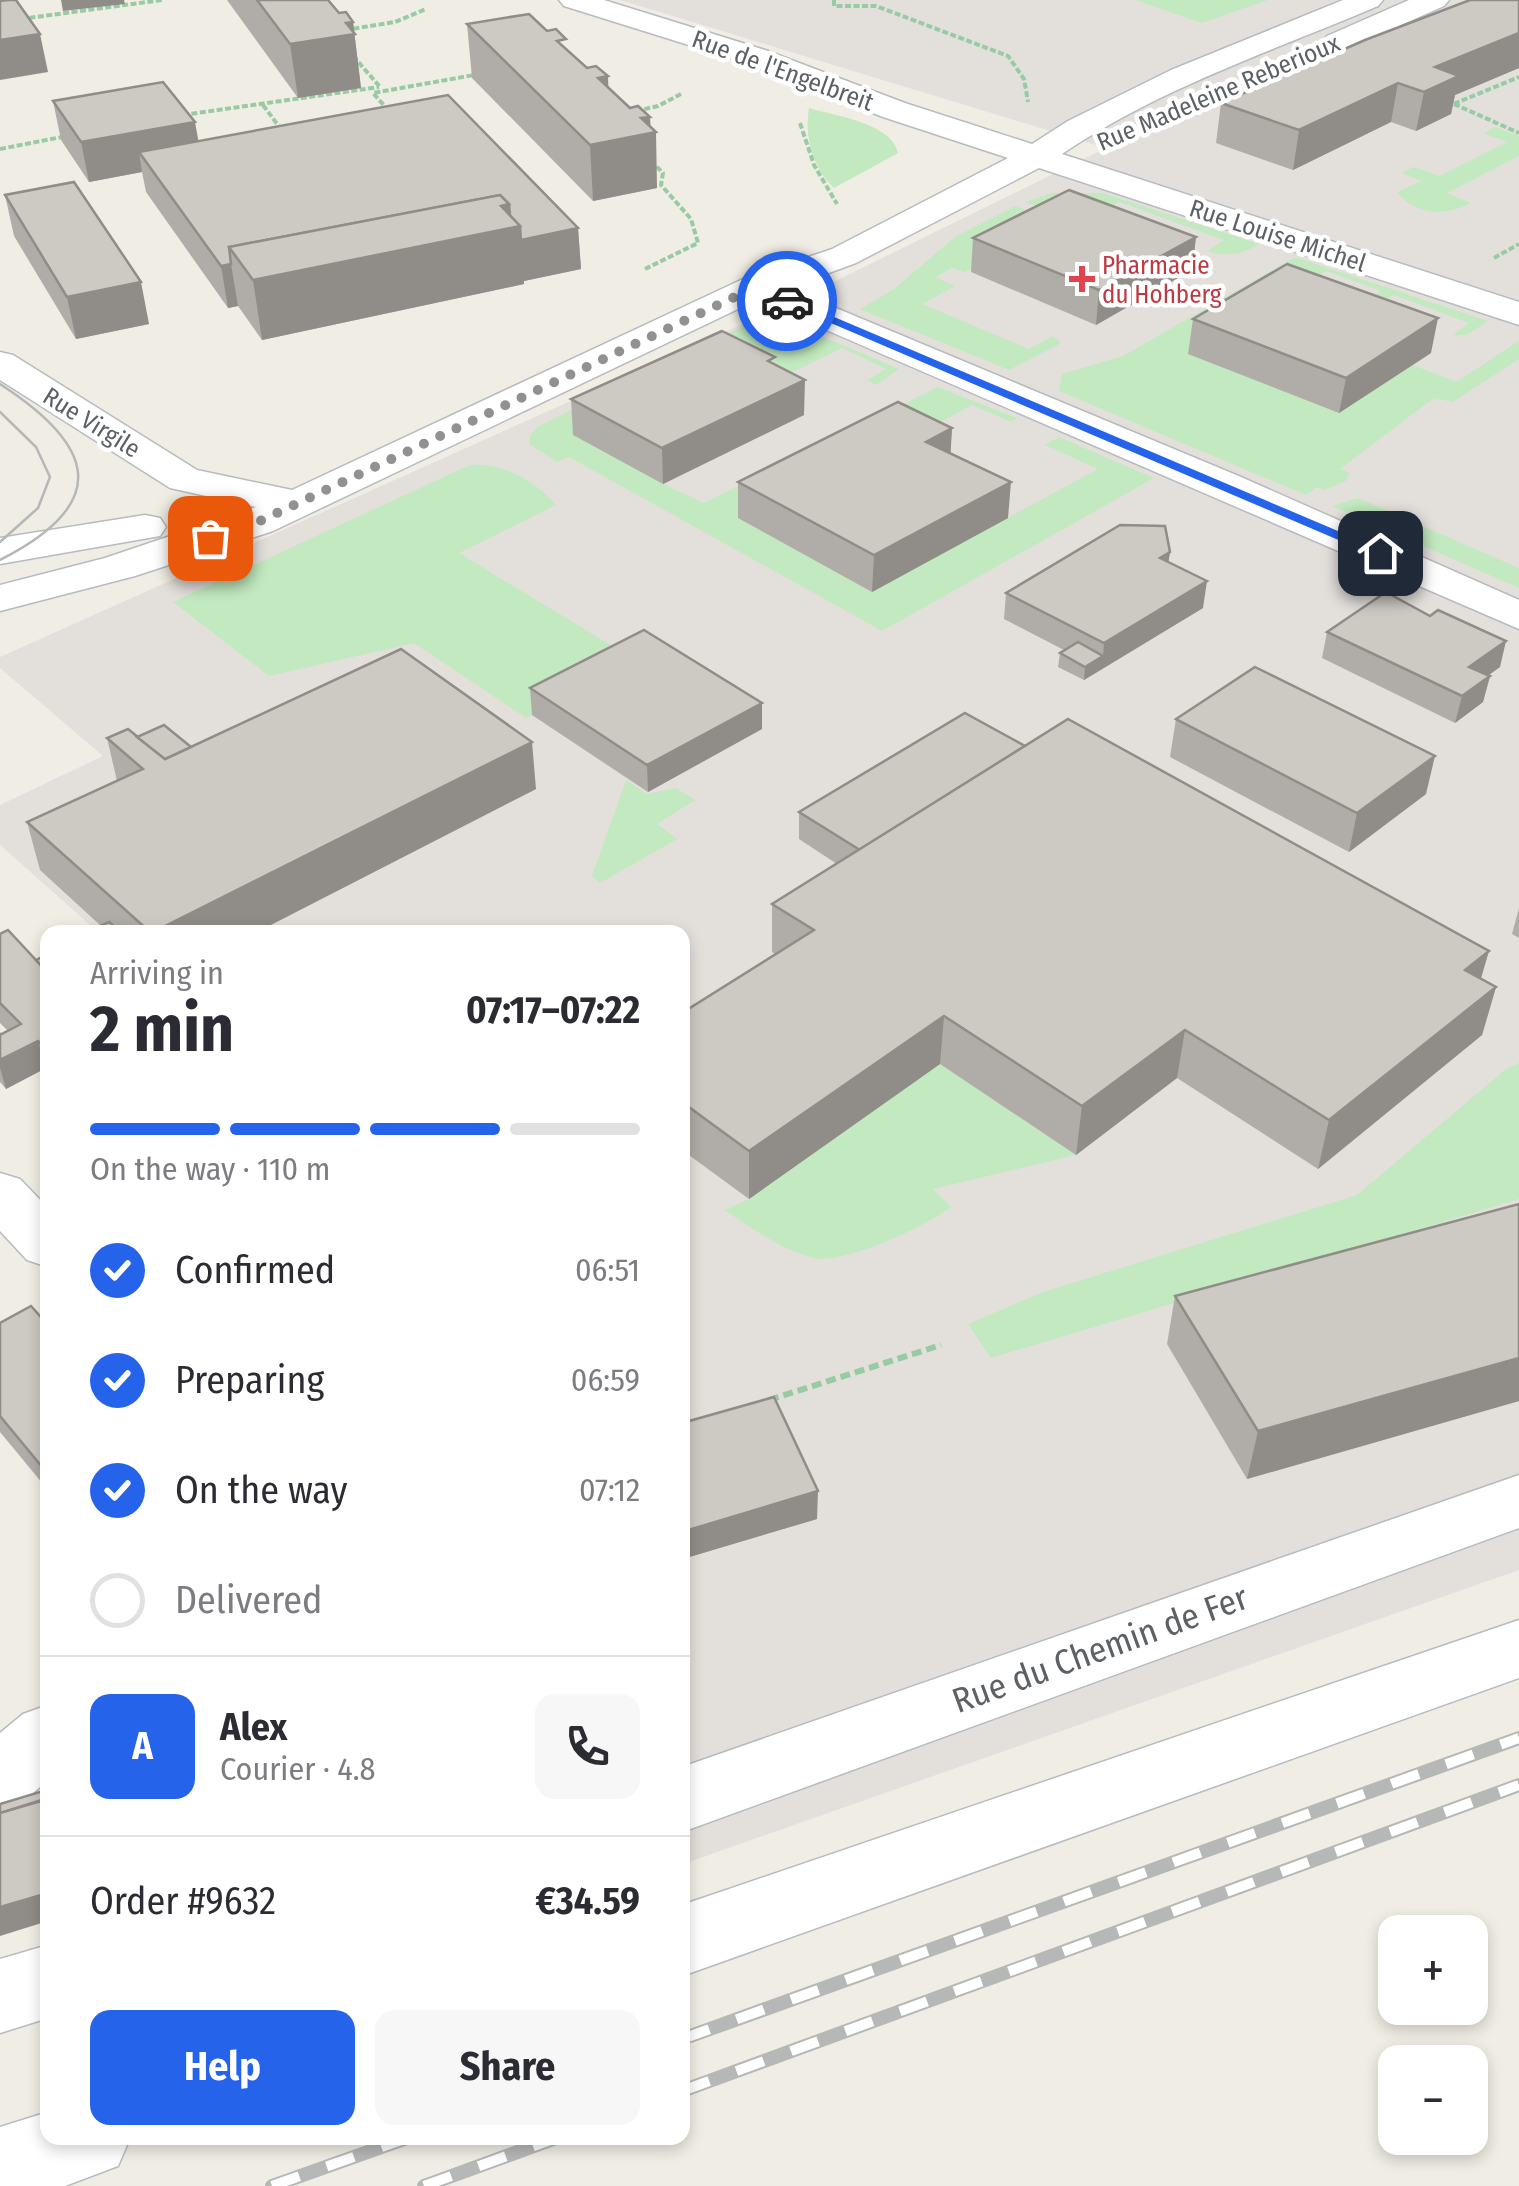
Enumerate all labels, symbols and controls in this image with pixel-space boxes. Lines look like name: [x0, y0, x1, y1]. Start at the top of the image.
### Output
street label: Rue de l'Engelbreit: [688, 24, 878, 118]
street label: Rue Madeleine Reberioux: [1093, 28, 1344, 158]
street label: Rue Louise Michel: [1186, 193, 1370, 279]
courier: [737, 251, 837, 351]
place label: Pharmacie du Hohberg: [1102, 251, 1222, 310]
marker: Pharmacie du Hohberg: [1071, 268, 1093, 290]
icon: car: [760, 274, 815, 329]
street label: Rue Virgile: [37, 381, 146, 465]
pin: [168, 496, 253, 581]
icon: bag: [183, 511, 238, 566]
pin: [1338, 511, 1423, 596]
icon: home: [1353, 526, 1408, 581]
text: Arriving in: [90, 954, 224, 992]
text: 07:17–07:22: [466, 987, 640, 1033]
text: 2 min: [90, 990, 234, 1068]
text: On the way · 110 m: [90, 1150, 330, 1188]
icon: check: [90, 1243, 145, 1298]
text: Confirmed: [175, 1247, 335, 1293]
text: 06:51: [575, 1251, 640, 1289]
icon: check: [90, 1353, 145, 1408]
text: Preparing: [175, 1357, 324, 1403]
text: 06:59: [571, 1361, 640, 1399]
icon: check: [90, 1463, 145, 1518]
text: On the way: [175, 1467, 347, 1513]
text: 07:12: [579, 1471, 640, 1509]
street label: Rue du Chemin de Fer: [946, 1576, 1254, 1722]
text: Delivered: [175, 1577, 322, 1623]
button: phone: [535, 1694, 640, 1799]
text: Alex: [220, 1704, 287, 1750]
text: A: [132, 1723, 153, 1769]
text: Courier · 4.8: [220, 1750, 376, 1788]
text: Order #9632: [90, 1878, 276, 1924]
text: €34.59: [535, 1878, 640, 1924]
map controls: [1378, 1915, 1488, 2155]
button: +: [1378, 1915, 1488, 2025]
button: Help: [90, 2010, 355, 2125]
button: Share: [375, 2010, 640, 2125]
button: −: [1378, 2045, 1488, 2155]

